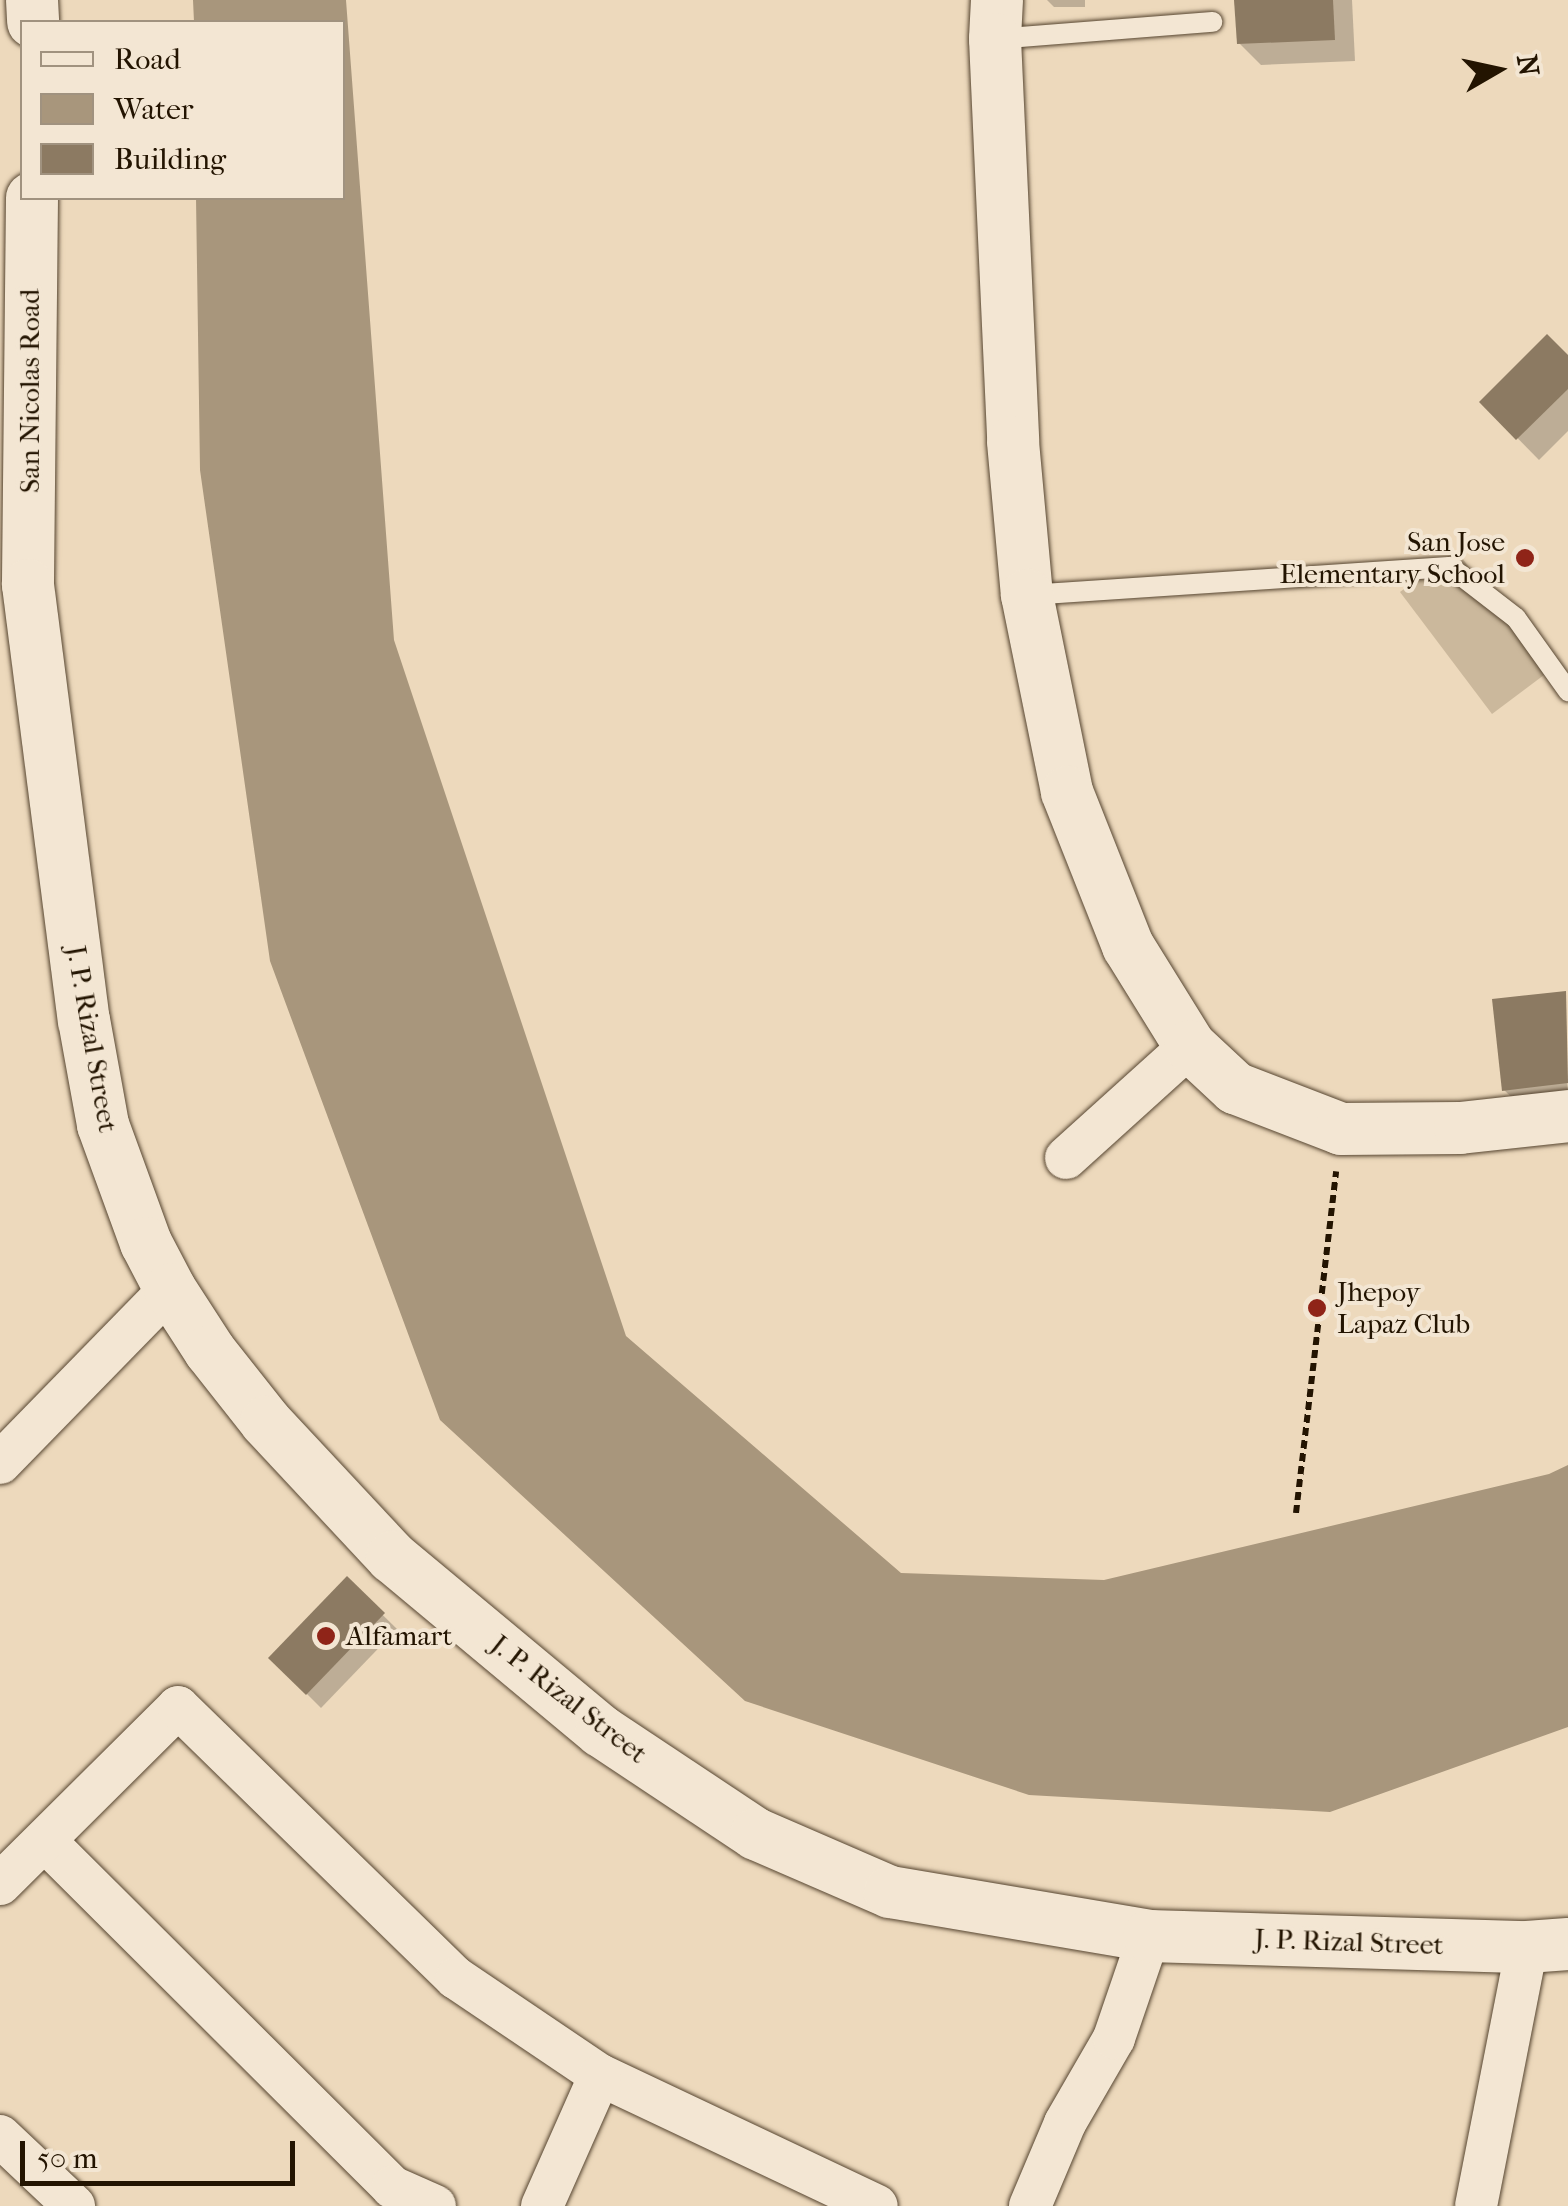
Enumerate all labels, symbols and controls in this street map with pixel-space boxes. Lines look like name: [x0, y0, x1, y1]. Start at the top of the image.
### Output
legend: [20, 20, 345, 200]
north arrow: [1448, 20, 1548, 120]
text: Road: [114, 42, 181, 77]
text: N: [1510, 52, 1546, 78]
text: Water: [114, 92, 194, 127]
text: Building: [114, 142, 226, 177]
street label: San Nicolas Road: [13, 289, 47, 493]
place label: San Jose Elementary School: [1279, 525, 1505, 591]
marker: San Jose Elementary School: [1514, 547, 1536, 569]
street label: J. P. Rizal Street: [59, 943, 125, 1135]
place label: Jhepoy Lapaz Club: [1337, 1275, 1470, 1341]
marker: Jhepoy Lapaz Club: [1306, 1297, 1328, 1319]
place label: Alfamart: [346, 1619, 452, 1653]
marker: Alfamart: [315, 1625, 337, 1647]
street label: J. P. Rizal Street: [484, 1627, 654, 1771]
street label: J. P. Rizal Street: [1254, 1922, 1444, 1962]
scale bar: [25, 2121, 300, 2183]
text: 50 m: [37, 2141, 98, 2176]

